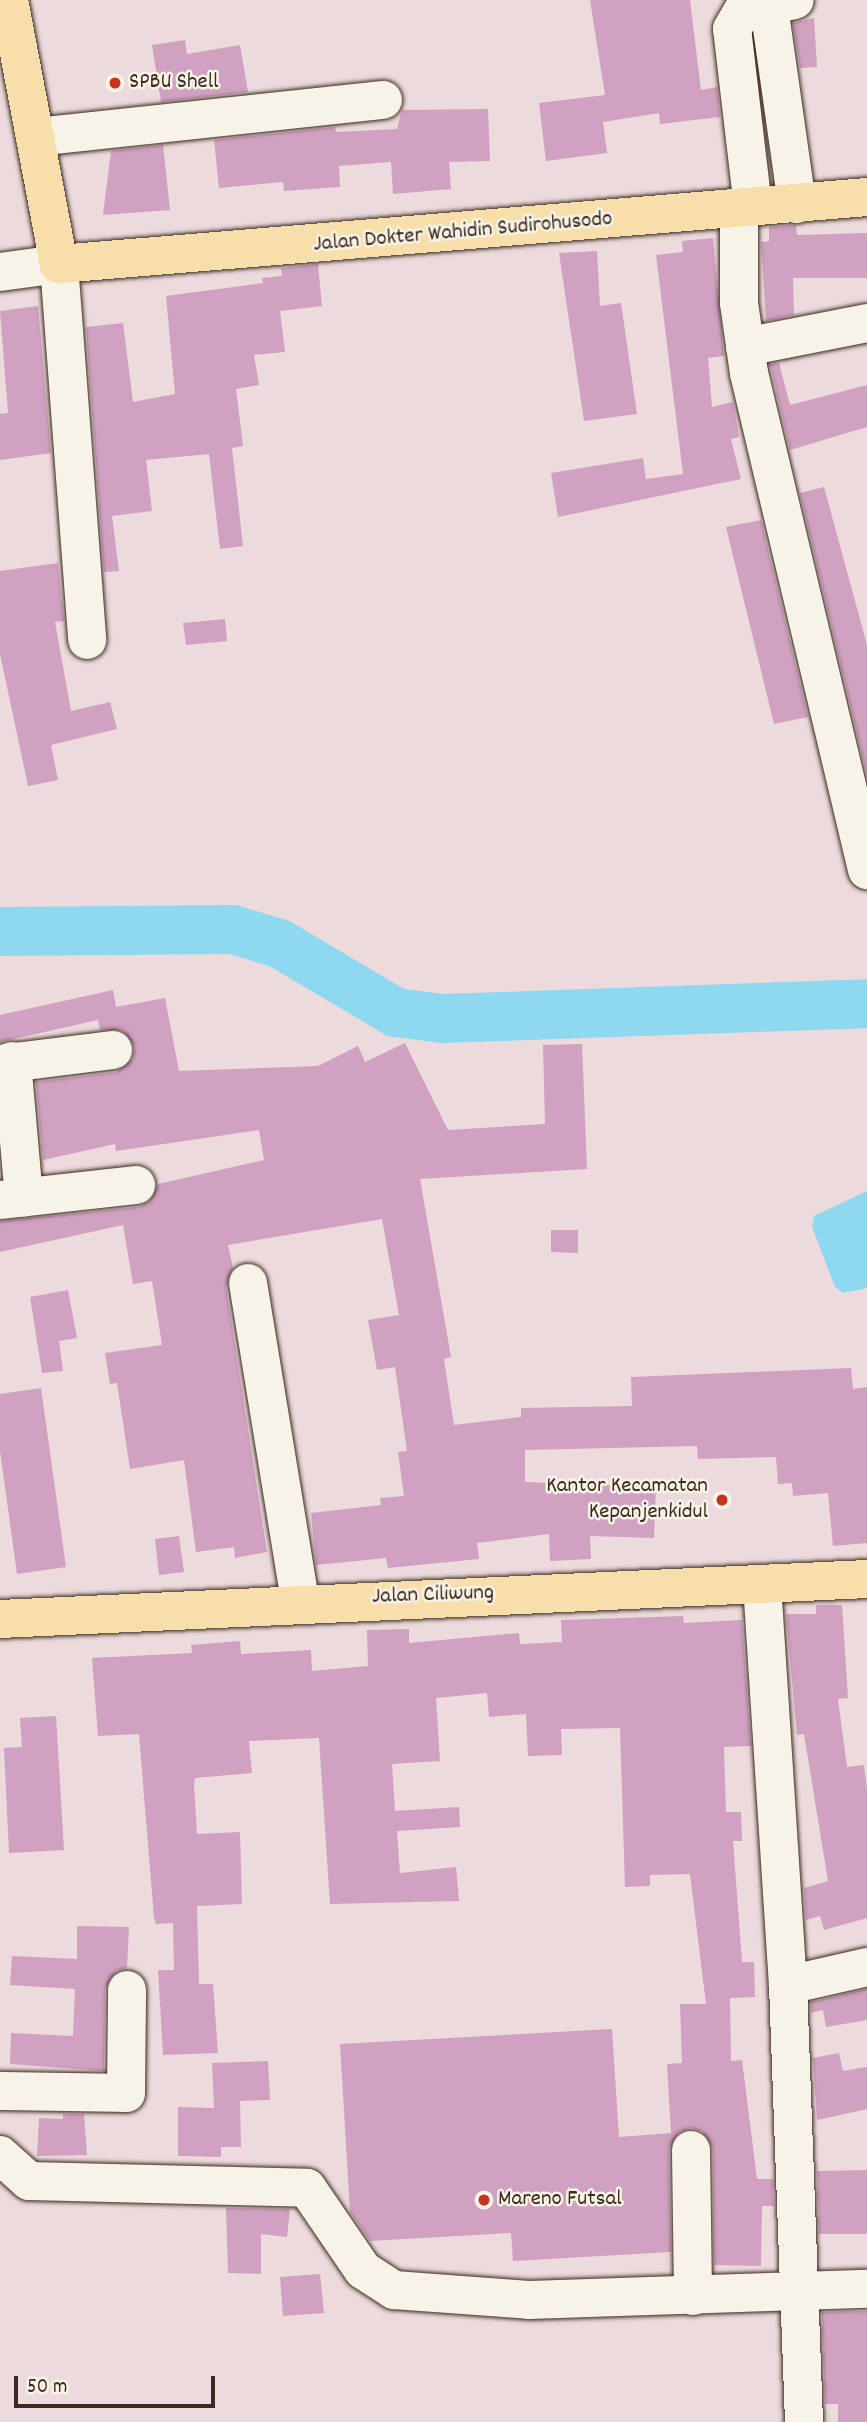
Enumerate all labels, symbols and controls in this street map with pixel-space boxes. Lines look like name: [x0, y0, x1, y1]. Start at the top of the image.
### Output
place label: SPBU Shell: [129, 69, 219, 97]
marker: SPBU Shell: [107, 75, 123, 91]
street label: Jalan Dokter Wahidin Sudirohusodo: [312, 206, 614, 260]
place label: Kantor Kecamatan Kepanjenkidul: [546, 1473, 708, 1527]
marker: Kantor Kecamatan Kepanjenkidul: [714, 1492, 730, 1508]
street label: Jalan Ciliwung: [372, 1580, 494, 1612]
place label: Mareno Futsal: [498, 2186, 622, 2214]
marker: Mareno Futsal: [476, 2192, 492, 2208]
scale bar: [18, 2362, 219, 2406]
text: 50 m: [27, 2373, 67, 2403]

